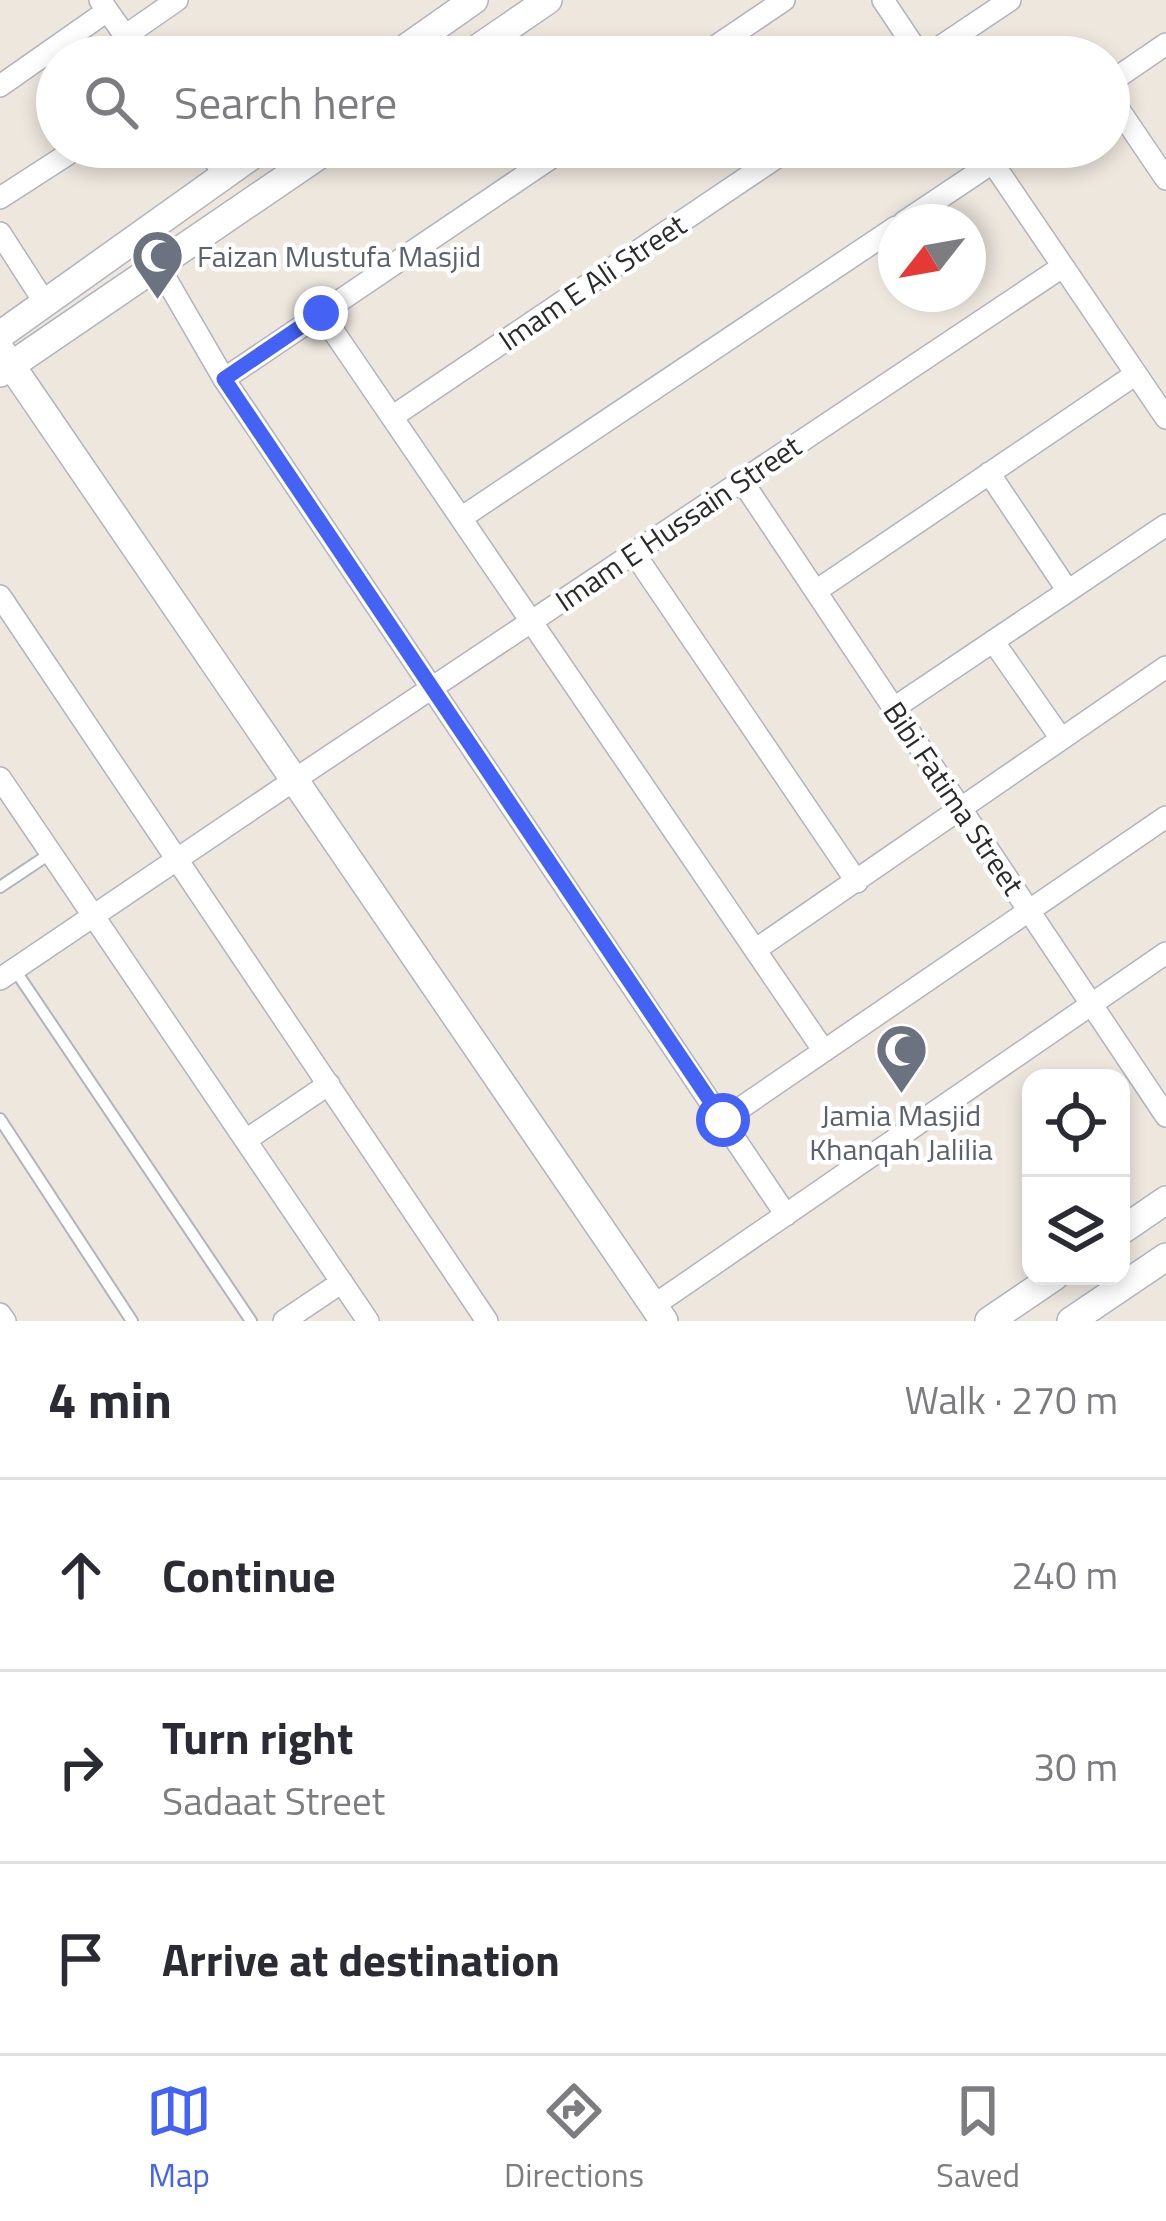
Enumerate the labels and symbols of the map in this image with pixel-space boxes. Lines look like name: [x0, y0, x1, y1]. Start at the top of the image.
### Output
street label: Imam E Ali Street: [489, 202, 695, 362]
north arrow: [878, 204, 986, 312]
mosque icon: Faizan Mustufa Masjid: [130, 228, 186, 302]
place label: Faizan Mustufa Masjid: [197, 233, 481, 279]
route end: [294, 286, 348, 340]
street label: Imam E Hussain Street: [546, 423, 811, 623]
street label: Bibi Fatima Street: [872, 692, 1036, 904]
mosque icon: Jamia Masjid Khanqah Jalilia: [873, 1022, 929, 1096]
place label: Jamia Masjid Khanqah Jalilia: [809, 1092, 993, 1172]
route start: [696, 1093, 750, 1147]

